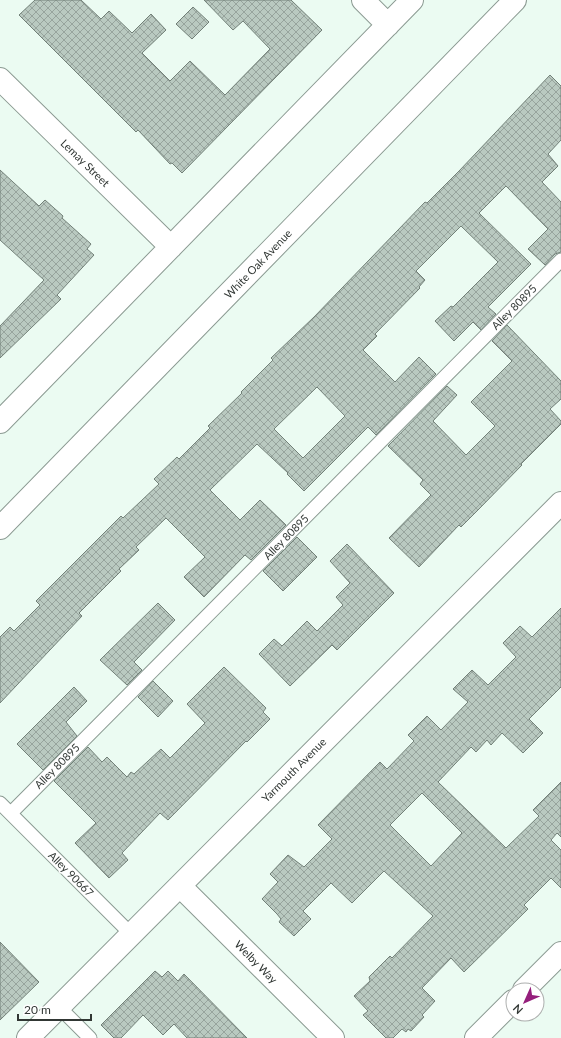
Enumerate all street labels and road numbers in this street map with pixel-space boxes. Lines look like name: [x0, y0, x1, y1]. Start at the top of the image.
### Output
street label: Lemay Street: [58, 136, 112, 189]
street label: White Oak Avenue: [221, 226, 294, 301]
street label: Alley 80895: [488, 281, 539, 332]
street label: Alley 80895: [260, 511, 311, 562]
street label: Yarmouth Avenue: [259, 735, 329, 804]
street label: Alley 80895: [31, 740, 82, 791]
street label: Alley 90667: [46, 848, 97, 899]
street label: Welby Way: [232, 938, 281, 986]

